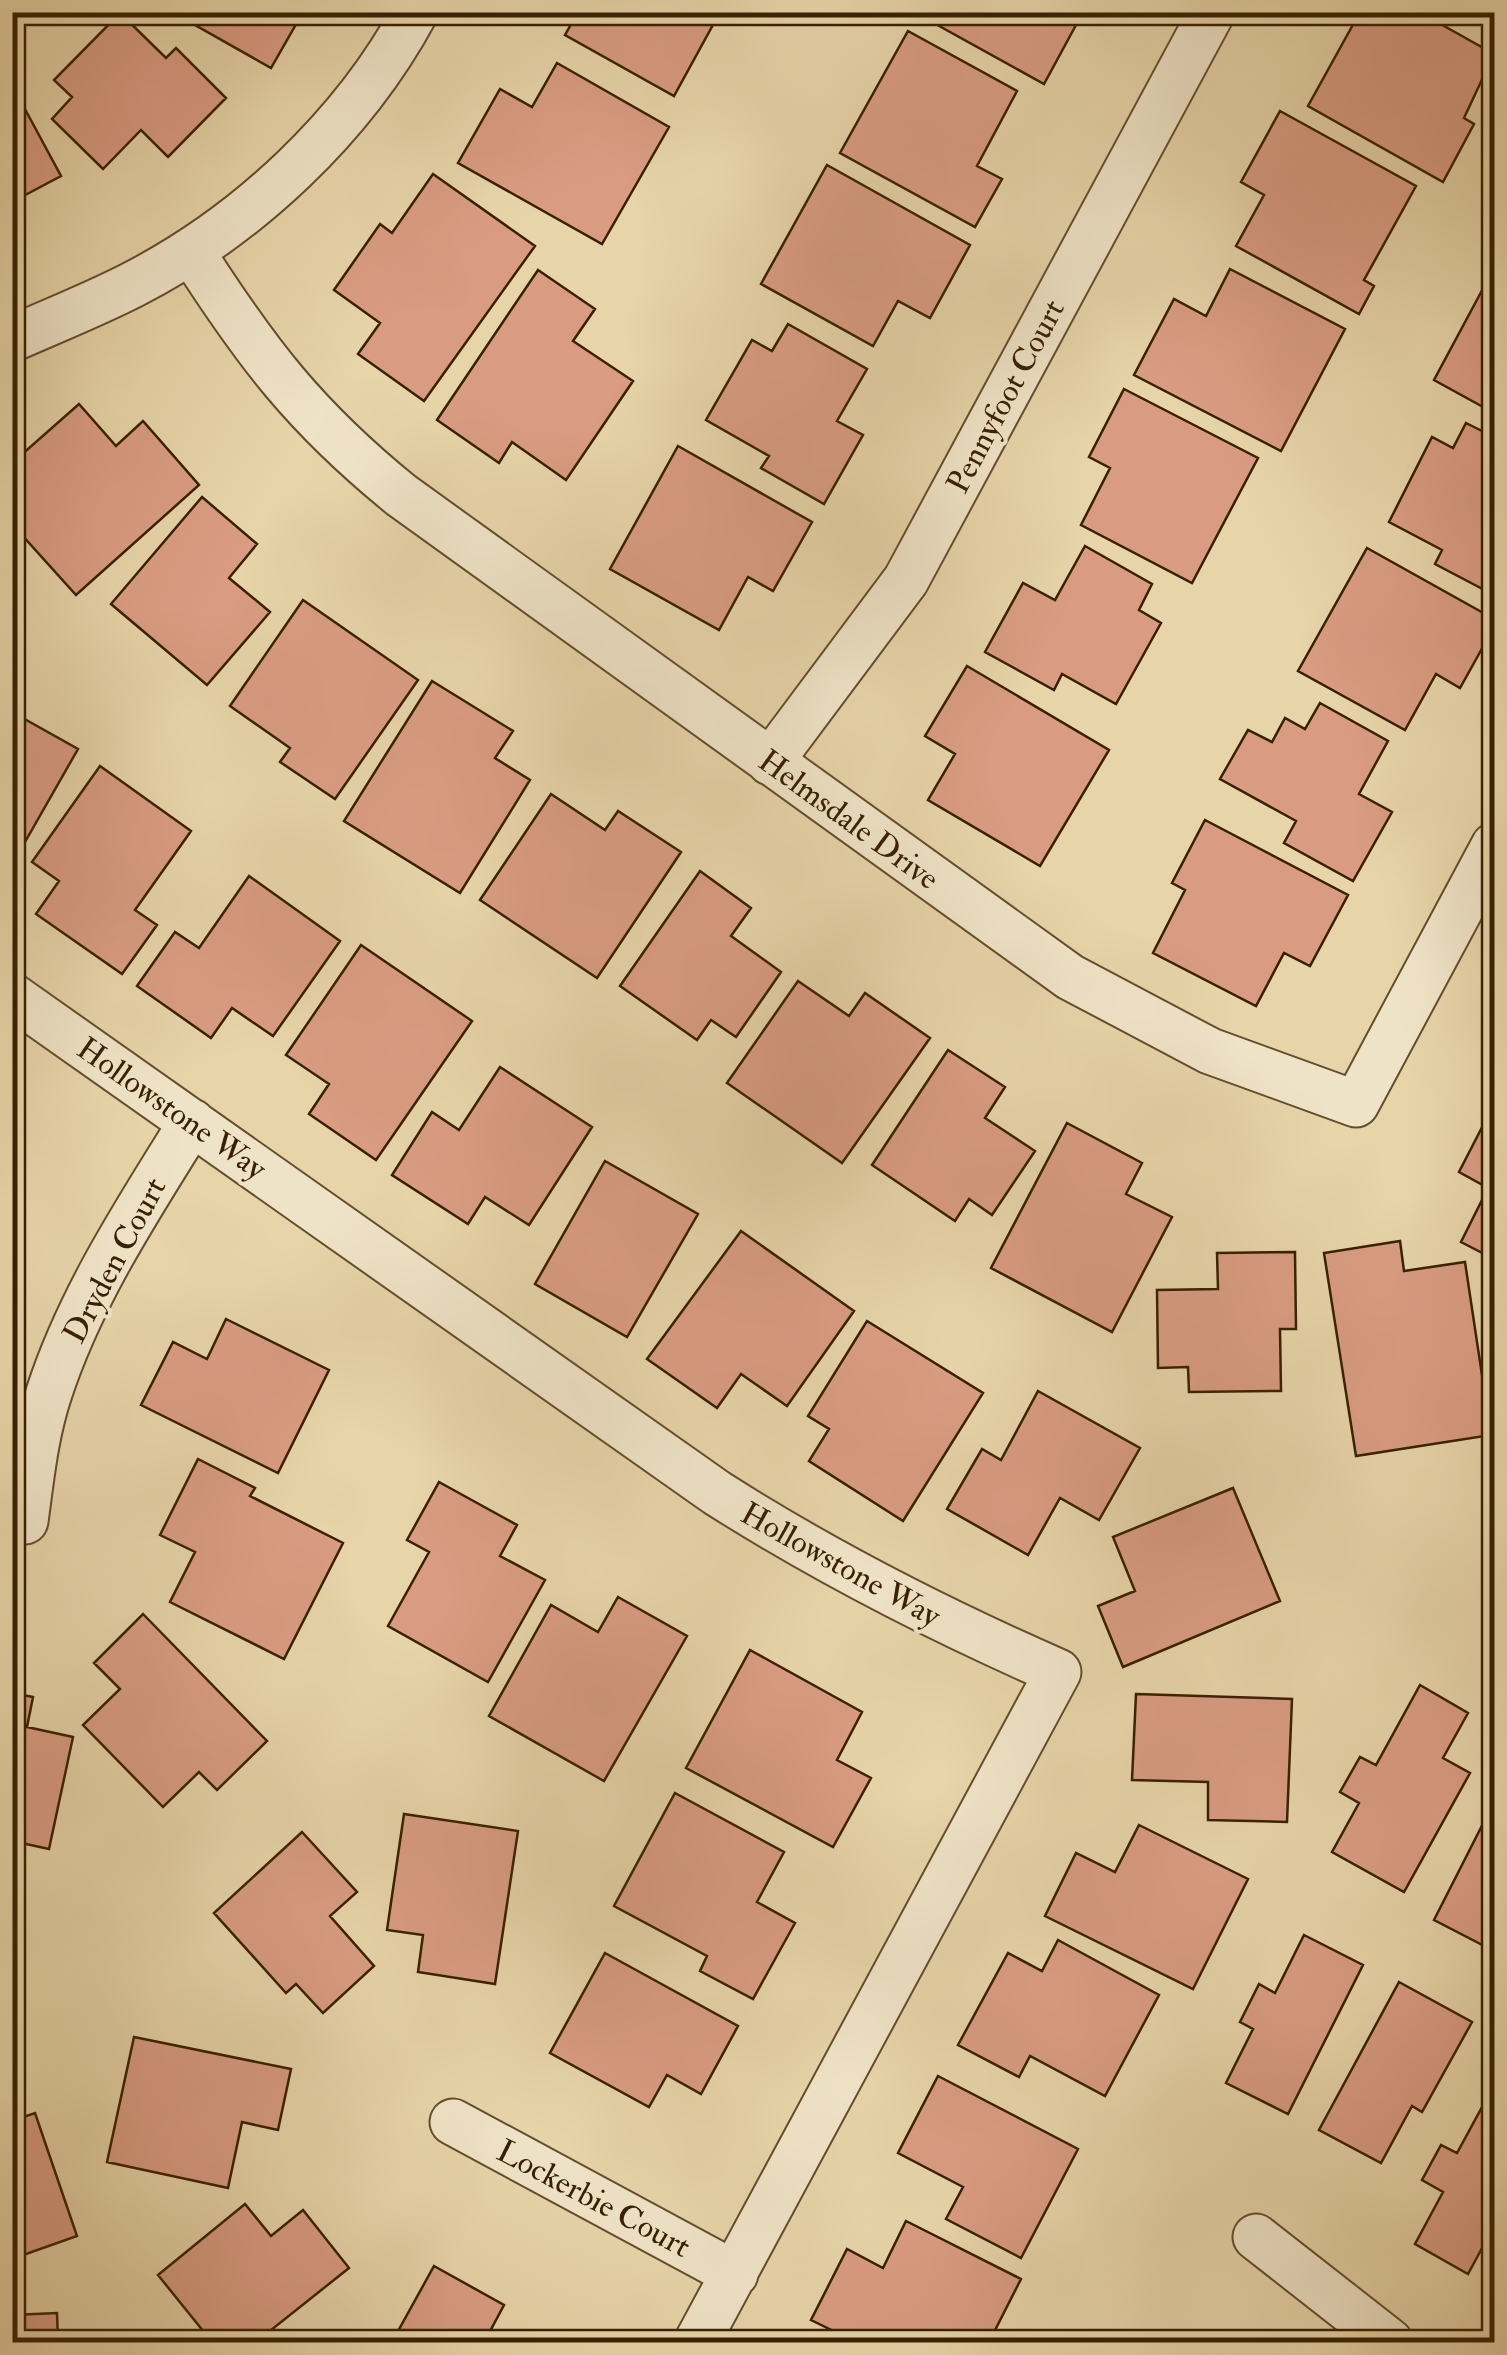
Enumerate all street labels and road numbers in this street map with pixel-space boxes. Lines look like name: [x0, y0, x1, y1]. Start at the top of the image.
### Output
street label: Pennyfoot Court: [938, 293, 1074, 500]
street label: Helmsdale Drive: [750, 741, 947, 899]
street label: Hollowstone Way: [69, 1029, 275, 1189]
street label: Dryden Court: [55, 1171, 175, 1350]
street label: Hollowstone Way: [734, 1494, 948, 1637]
street label: Lockerbie Court: [490, 2131, 697, 2267]

